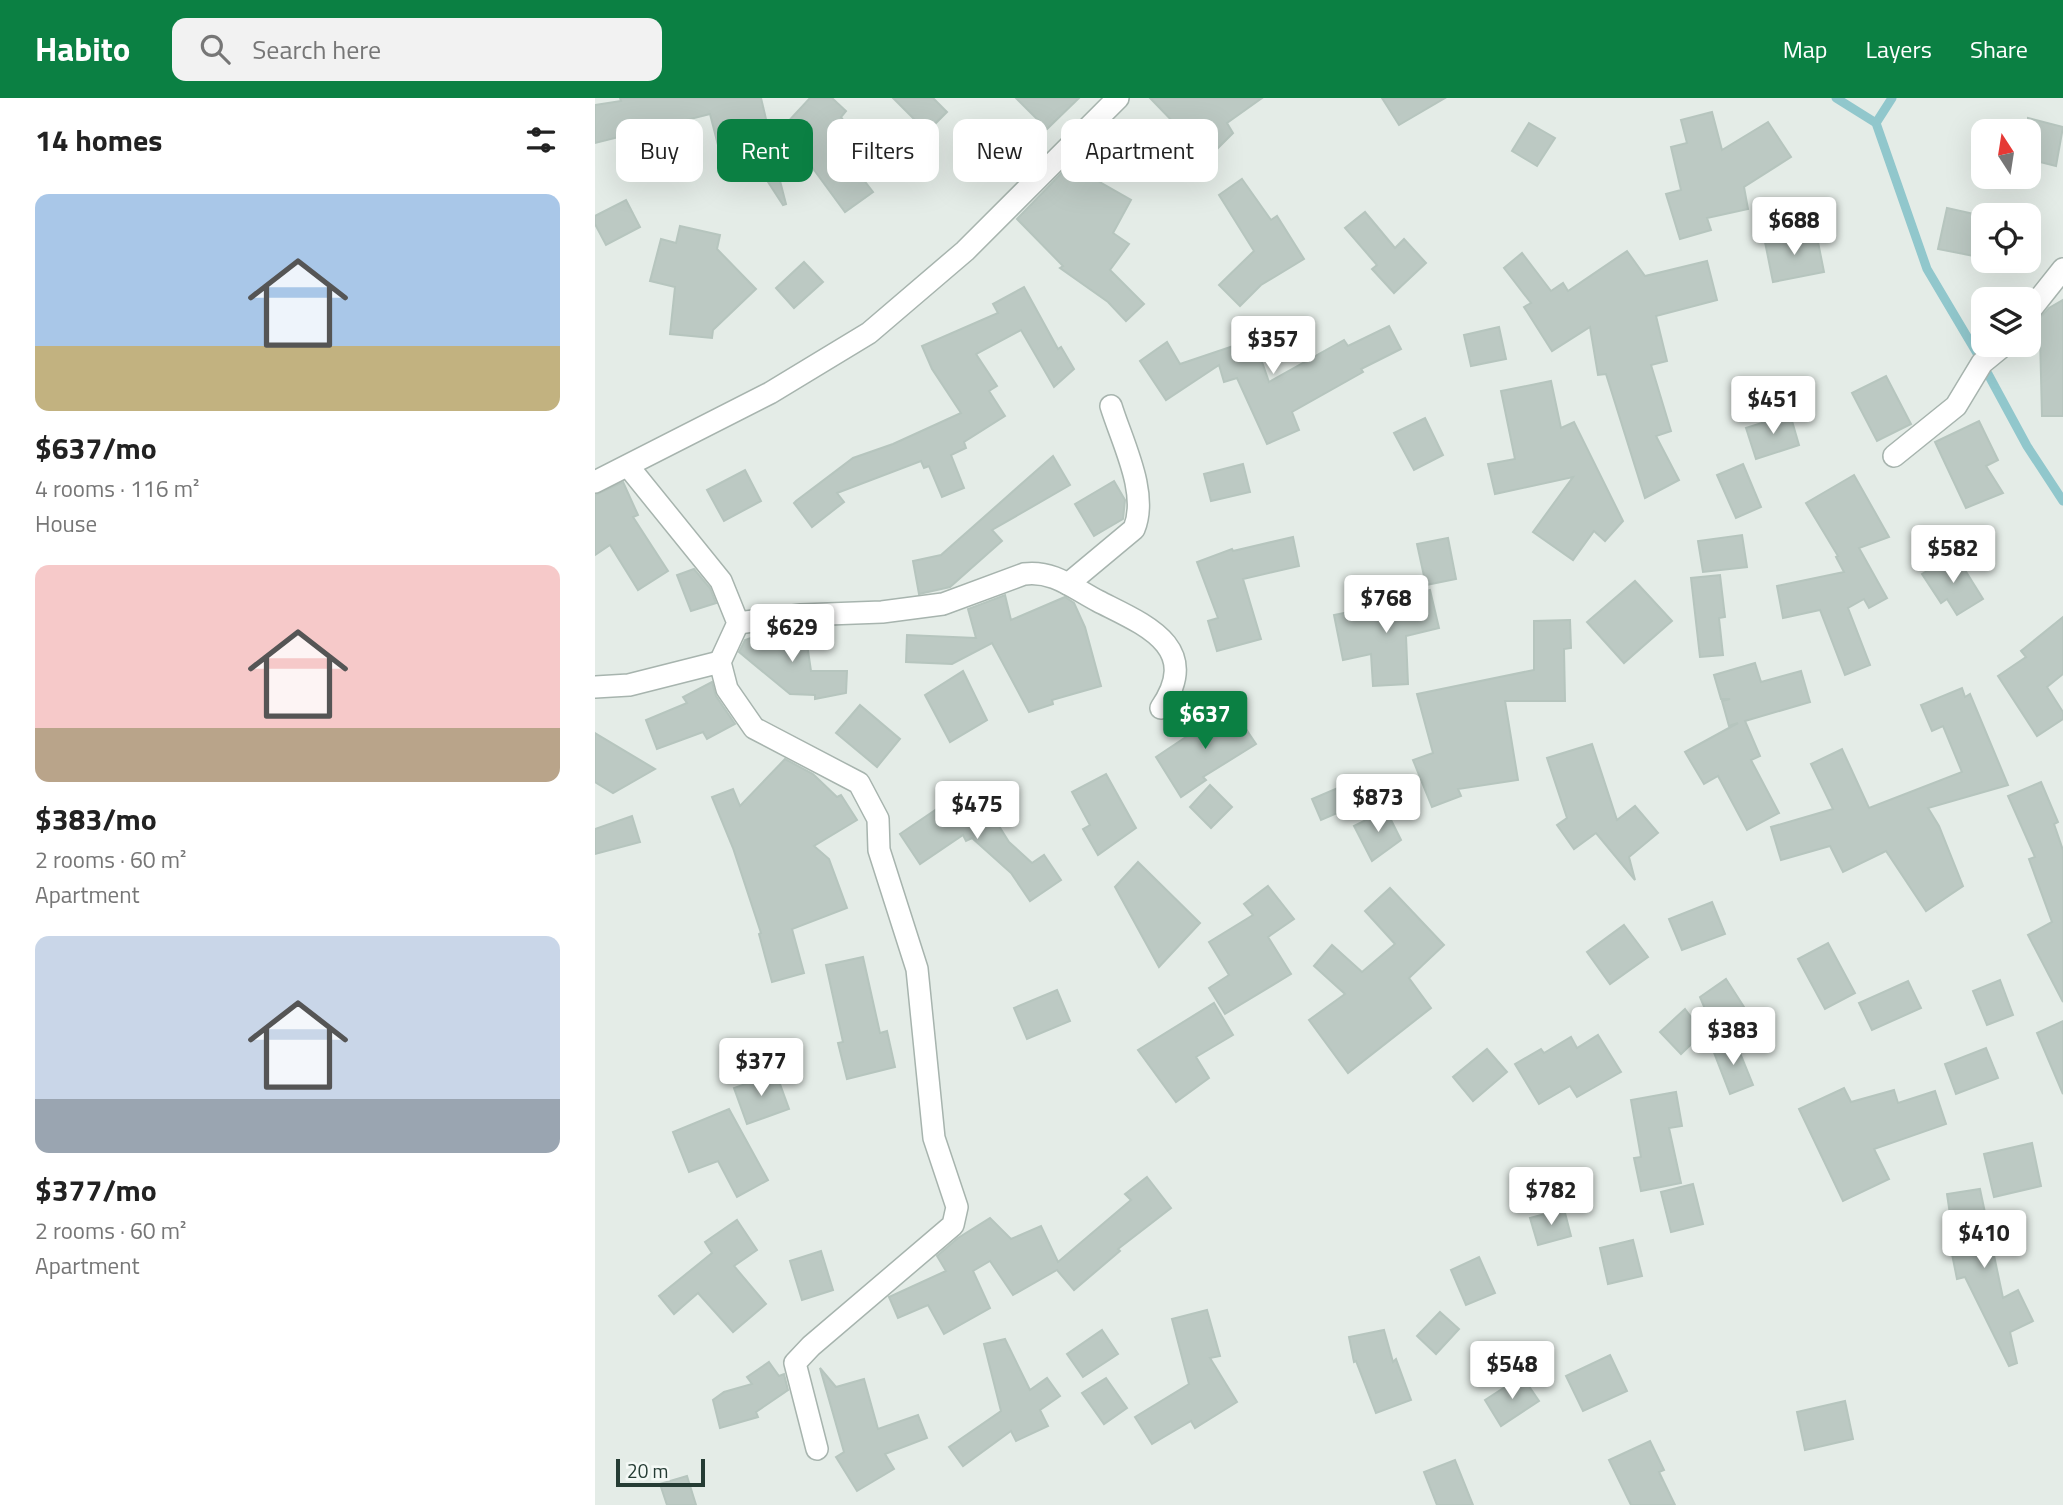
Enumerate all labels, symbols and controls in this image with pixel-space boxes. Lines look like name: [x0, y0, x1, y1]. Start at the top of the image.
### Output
search box: [172, 18, 662, 81]
text: Habito: [35, 24, 130, 74]
icon: search: [196, 30, 234, 68]
text: Search here: [252, 30, 381, 69]
text: Map: [1783, 31, 1828, 67]
text: Layers: [1866, 31, 1932, 67]
text: Share: [1970, 31, 2028, 67]
text: 14 homes: [35, 117, 162, 163]
chip: Buy: [616, 119, 703, 182]
chip: Rent: [717, 119, 813, 182]
chip: Filters: [827, 119, 939, 182]
chip: New: [953, 119, 1047, 182]
chip: Apartment: [1061, 119, 1218, 182]
north arrow: [1971, 119, 2041, 189]
map controls: [1971, 119, 2041, 357]
icon: filters: [522, 121, 560, 159]
pin: $688: [1753, 198, 1835, 257]
text: $688: [1768, 202, 1820, 237]
button: locate: [1971, 203, 2041, 273]
icon: home: [235, 240, 361, 366]
button: layers: [1971, 287, 2041, 357]
pin: $357: [1232, 316, 1314, 376]
text: $357: [1247, 321, 1299, 356]
pin: $451: [1732, 376, 1814, 436]
text: $451: [1747, 381, 1799, 416]
text: $637/mo: [35, 425, 157, 471]
text: 4 rooms · 116 m²: [35, 471, 199, 506]
text: House: [35, 506, 97, 541]
pin: $582: [1912, 526, 1994, 585]
text: $582: [1927, 530, 1979, 565]
pin: $768: [1345, 575, 1427, 635]
text: $768: [1360, 580, 1412, 615]
pin: $629: [751, 604, 833, 664]
text: $629: [766, 609, 818, 644]
icon: home: [235, 611, 361, 737]
pin: $637: [1164, 692, 1246, 751]
text: $637: [1179, 696, 1231, 731]
pin: $873: [1337, 774, 1419, 834]
text: $873: [1352, 779, 1404, 814]
pin: $475: [936, 782, 1018, 841]
text: $475: [951, 786, 1003, 821]
text: $383/mo: [35, 796, 157, 842]
text: 2 rooms · 60 m²: [35, 842, 186, 877]
text: Apartment: [35, 877, 140, 912]
icon: home: [235, 982, 361, 1108]
pin: $383: [1692, 1007, 1774, 1067]
text: $383: [1707, 1012, 1759, 1047]
pin: $377: [720, 1038, 802, 1098]
text: $377: [735, 1043, 787, 1078]
text: $377/mo: [35, 1167, 157, 1213]
pin: $782: [1510, 1168, 1592, 1227]
text: $782: [1525, 1172, 1577, 1207]
pin: $410: [1943, 1210, 2025, 1270]
text: 2 rooms · 60 m²: [35, 1213, 186, 1248]
text: $410: [1958, 1215, 2010, 1250]
text: Apartment: [35, 1248, 140, 1283]
pin: $548: [1471, 1342, 1553, 1401]
text: $548: [1486, 1346, 1538, 1381]
scale bar: [616, 1456, 705, 1488]
text: 20 m: [627, 1456, 668, 1485]

